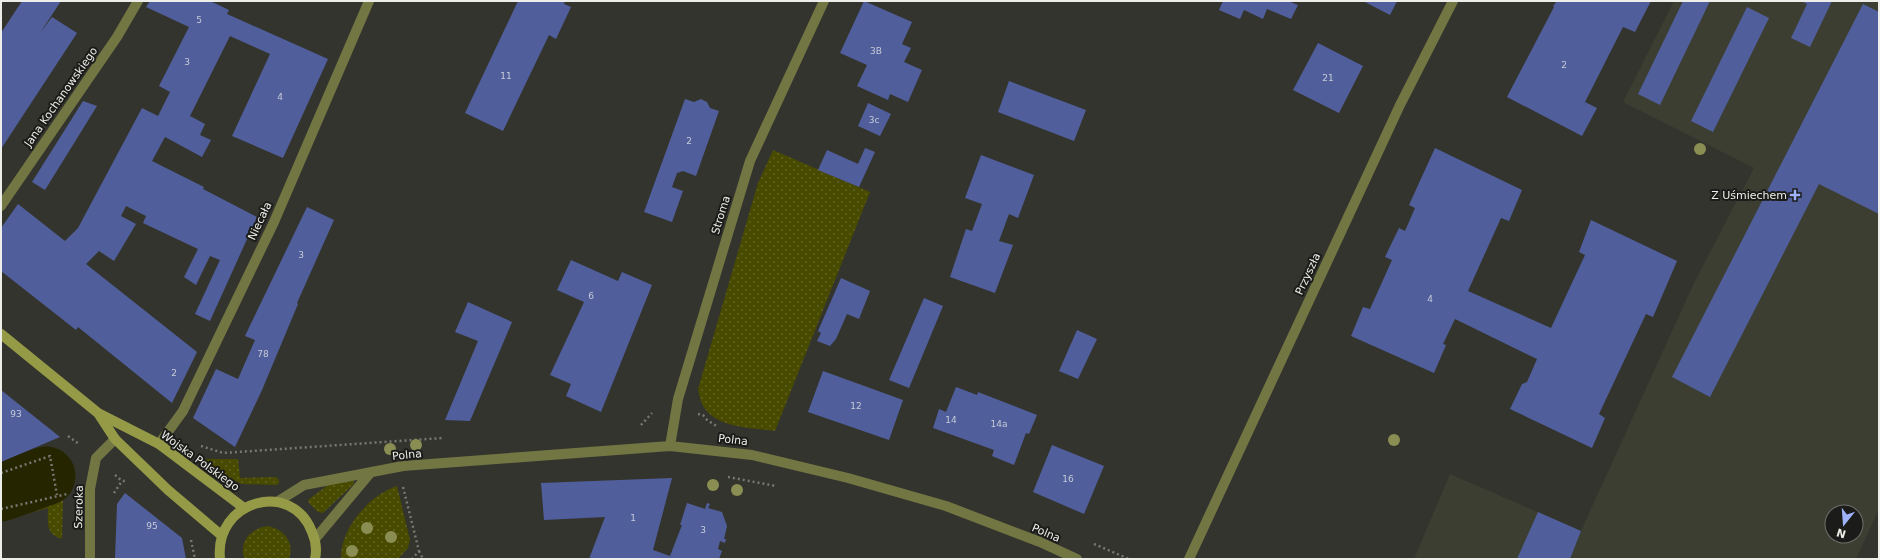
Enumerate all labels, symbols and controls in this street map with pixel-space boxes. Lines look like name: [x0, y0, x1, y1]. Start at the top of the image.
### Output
house number: 5: [196, 15, 202, 25]
street label: Jana Kochanowskiego: [21, 44, 101, 150]
house number: 3B: [870, 46, 882, 56]
house number: 3: [184, 57, 190, 67]
house number: 2: [1561, 60, 1567, 70]
house number: 11: [500, 71, 512, 81]
house number: 21: [1322, 73, 1334, 83]
house number: 4: [277, 92, 283, 102]
house number: 3c: [869, 115, 879, 125]
house number: 2: [686, 136, 692, 146]
place label: Z Uśmiechem: [1711, 189, 1787, 202]
marker: Z Uśmiechem: [1790, 190, 1800, 200]
street label: Stroma: [709, 194, 733, 236]
street label: Niecała: [246, 200, 274, 242]
house number: 3: [298, 250, 304, 260]
street label: Przyszła: [1293, 251, 1323, 297]
house number: 6: [588, 291, 594, 301]
house number: 4: [1427, 294, 1433, 304]
house number: 78: [257, 349, 269, 359]
house number: 2: [171, 368, 177, 378]
house number: 12: [850, 401, 862, 411]
house number: 93: [10, 409, 22, 419]
house number: 14: [945, 415, 957, 425]
house number: 14a: [991, 419, 1007, 429]
street label: Wojska Polskiego: [158, 428, 242, 494]
street label: Polna: [717, 432, 749, 448]
street label: Polna: [392, 447, 422, 463]
house number: 16: [1062, 474, 1074, 484]
street label: Szeroka: [72, 485, 86, 529]
north arrow: [1824, 504, 1864, 544]
house number: 1: [630, 513, 636, 523]
house number: 95: [146, 521, 158, 531]
street label: Polna: [1030, 521, 1062, 545]
house number: 3: [700, 525, 706, 535]
text: N: [1835, 526, 1848, 541]

